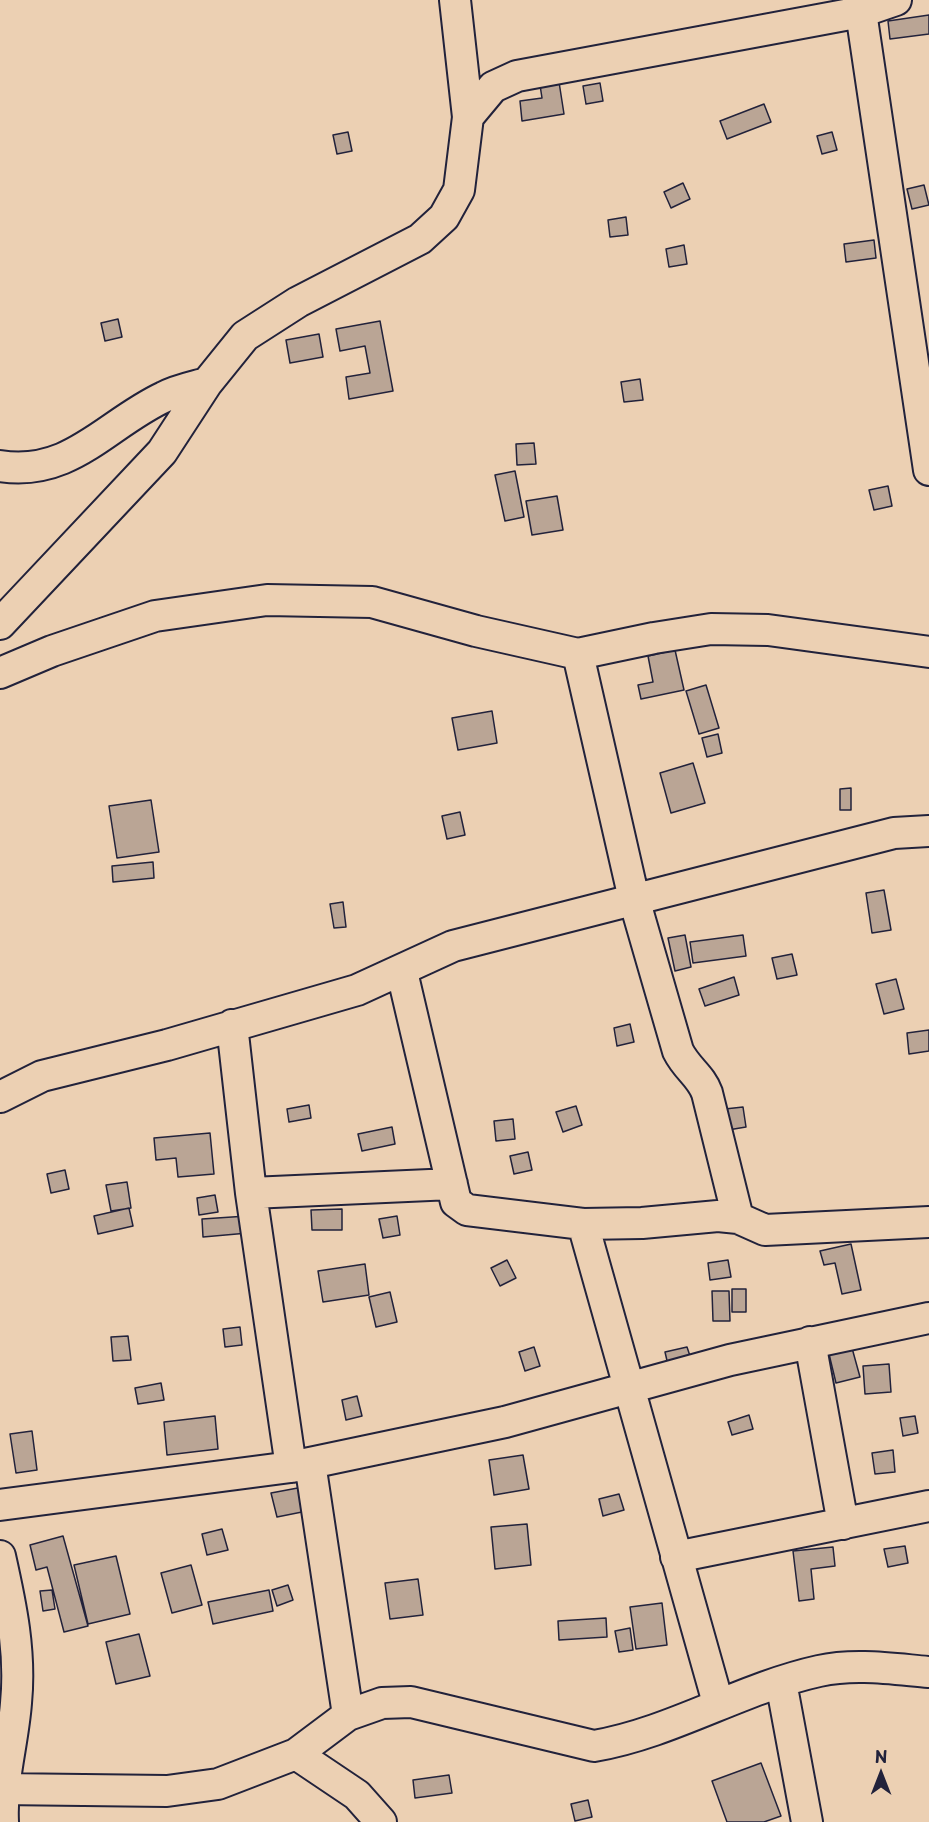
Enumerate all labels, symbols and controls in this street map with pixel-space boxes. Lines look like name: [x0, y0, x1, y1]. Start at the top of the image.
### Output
north arrow: [851, 1744, 911, 1804]
text: N: [875, 1744, 887, 1768]

